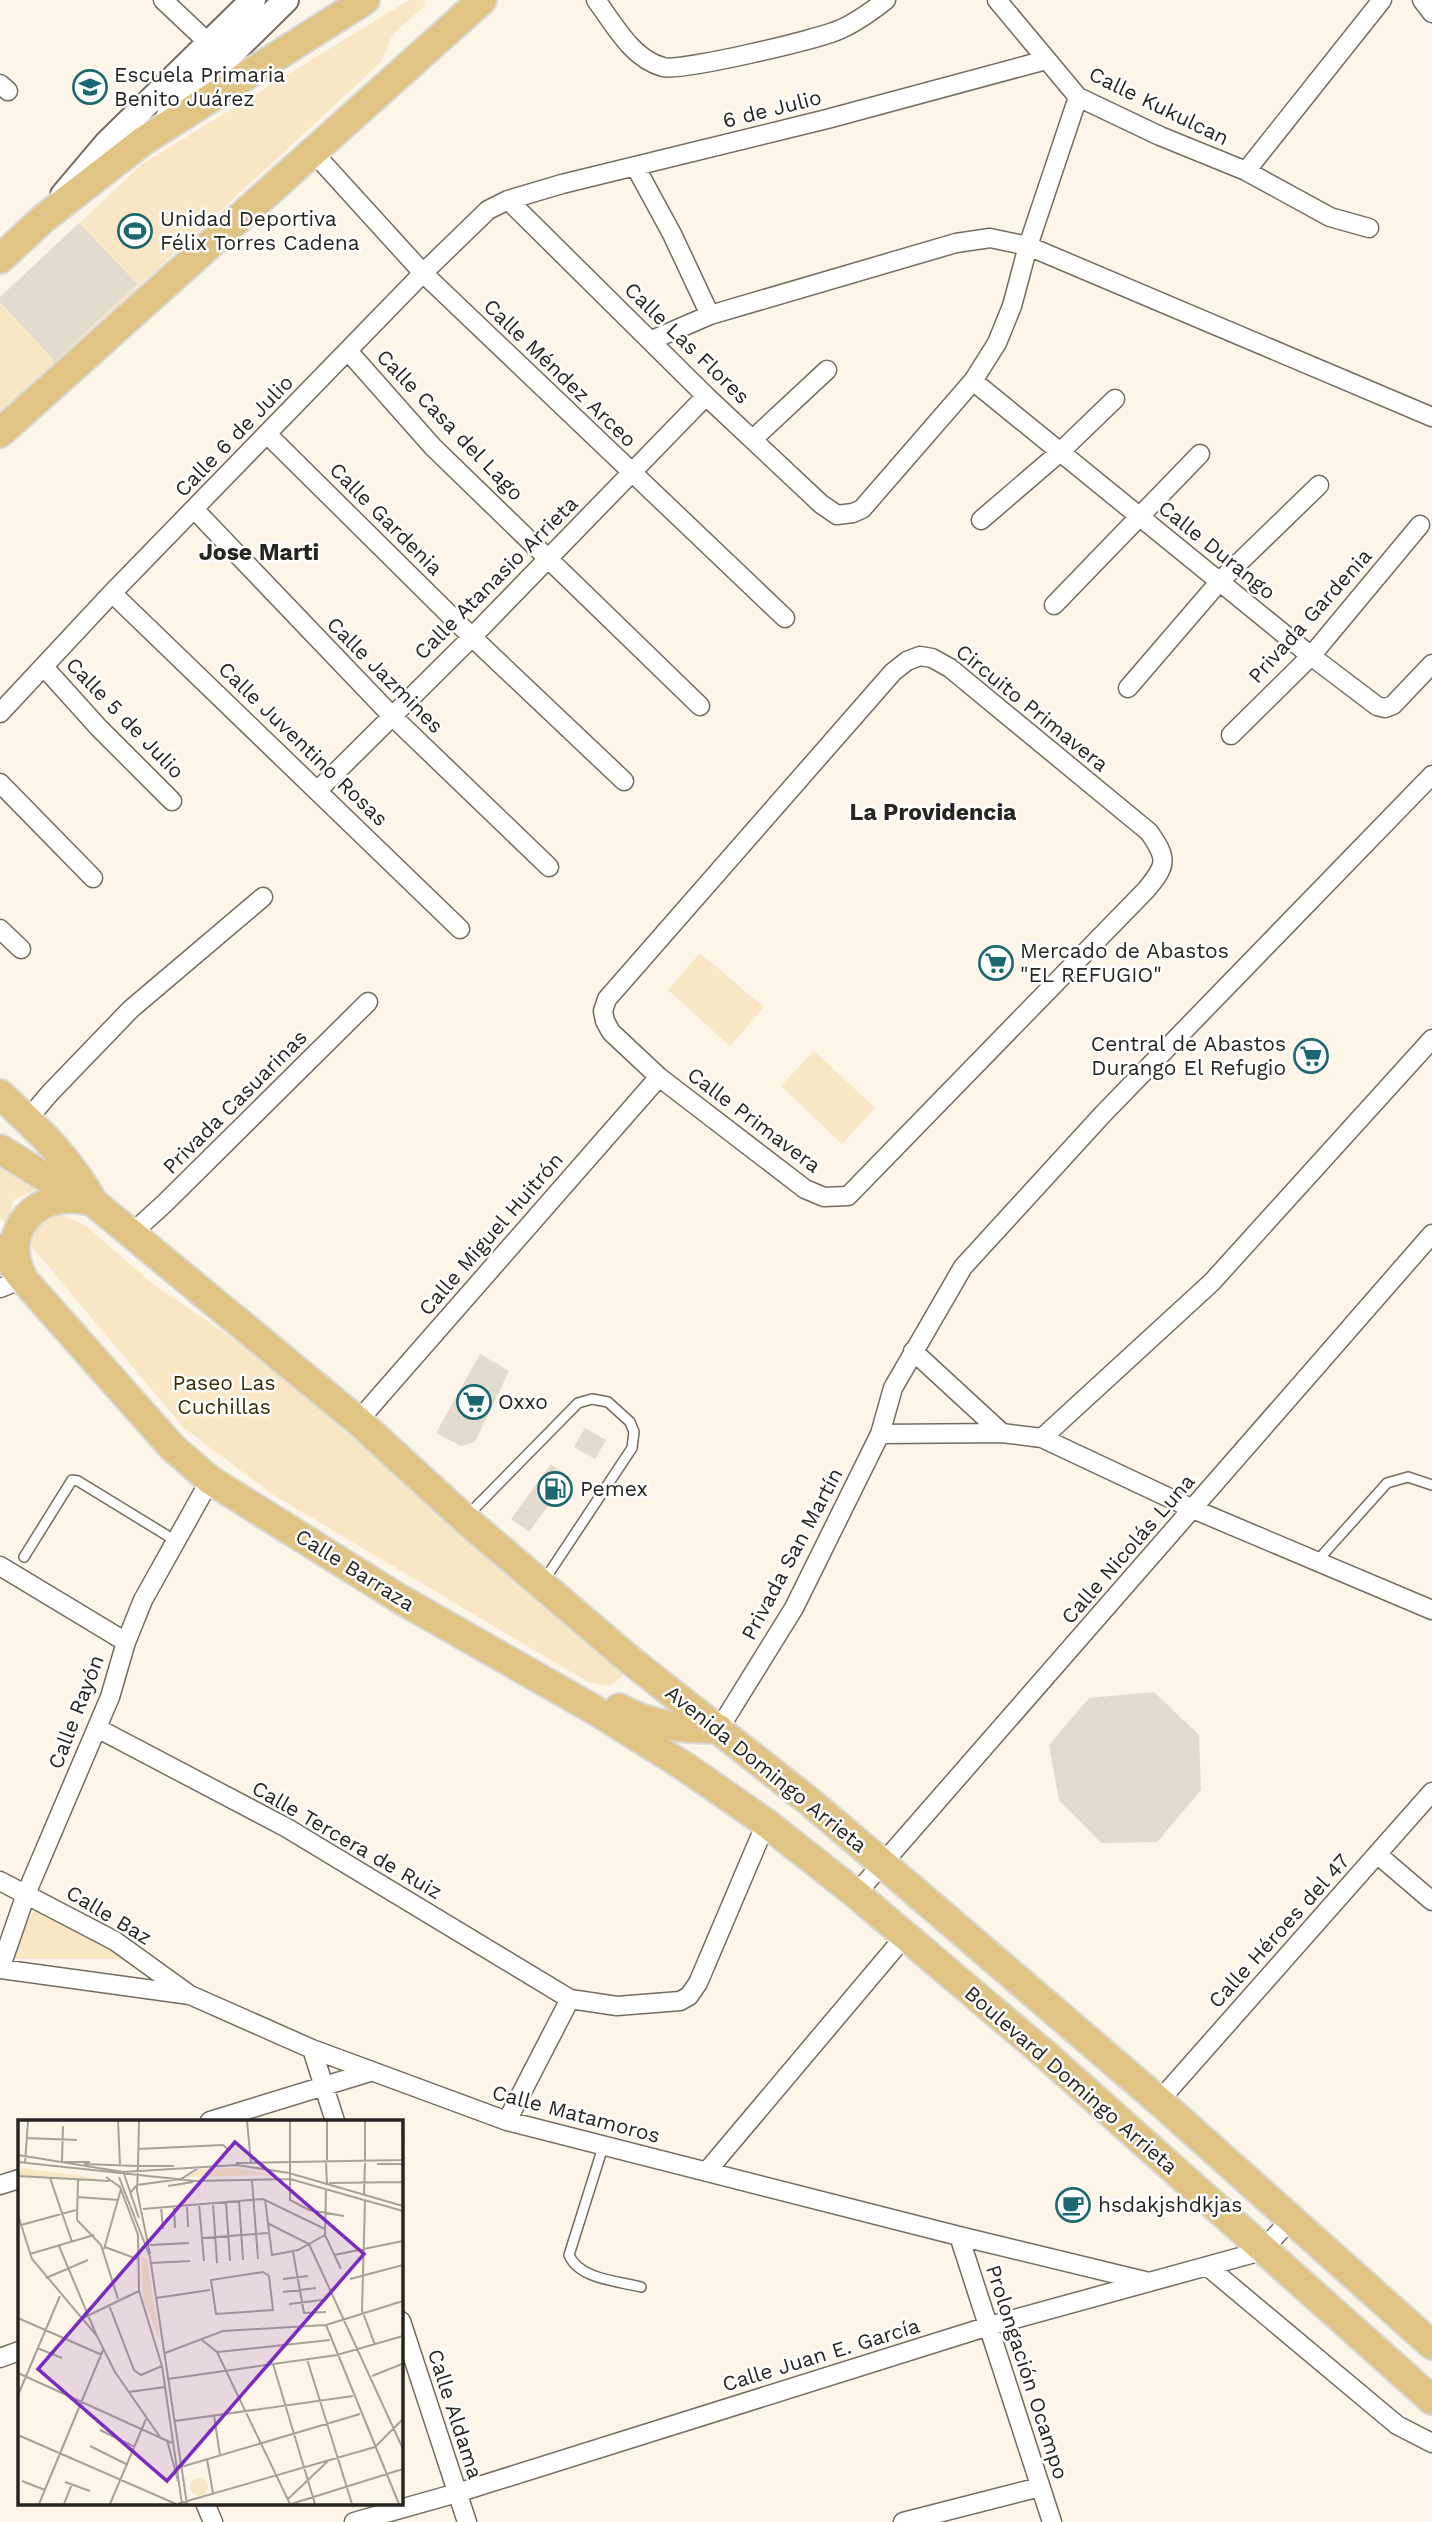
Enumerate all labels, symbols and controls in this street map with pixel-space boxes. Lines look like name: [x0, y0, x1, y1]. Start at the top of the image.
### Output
street label: Calle Kukulcan: [1085, 61, 1233, 150]
place label: Escuela Primaria Benito Juárez: [114, 62, 285, 111]
school or university icon: Escuela Primaria Benito Juárez: [71, 68, 109, 106]
street label: 6 de Julio: [720, 84, 824, 133]
place label: Unidad Deportiva Félix Torres Cadena: [160, 206, 360, 255]
sports icon: Unidad Deportiva Félix Torres Cadena: [116, 212, 154, 250]
street label: Calle Las Flores: [620, 277, 755, 409]
street label: Calle Méndez Arceo: [479, 293, 642, 452]
street label: Calle Casa del Lago: [372, 344, 529, 506]
street label: Calle 6 de Julio: [169, 370, 298, 502]
street label: Calle Gardenia: [325, 457, 448, 580]
street label: Calle Atanasio Arrieta: [409, 491, 583, 665]
street label: Calle Durango: [1154, 495, 1281, 604]
district label: Jose Marti: [199, 539, 319, 566]
street label: Privada Gardenia: [1243, 543, 1377, 688]
street label: Calle Jazmines: [322, 611, 449, 738]
street label: Circuito Primavera: [951, 638, 1114, 777]
street label: Calle 5 de Julio: [61, 652, 190, 784]
street label: Calle Juventino Rosas: [213, 656, 393, 831]
district label: La Providencia: [850, 799, 1017, 826]
place label: Mercado de Abastos "EL REFUGIO": [1020, 938, 1229, 987]
supermarket icon: Mercado de Abastos "EL REFUGIO": [977, 944, 1015, 982]
street label: Privada Casuarinas: [157, 1024, 312, 1179]
place label: Central de Abastos Durango El Refugio: [1091, 1031, 1286, 1080]
supermarket icon: Central de Abastos Durango El Refugio: [1292, 1037, 1330, 1075]
street label: Calle Primavera: [683, 1061, 826, 1178]
street label: Calle Miguel Huitrón: [413, 1147, 568, 1320]
park label: Paseo Las Cuchillas: [172, 1370, 276, 1419]
supermarket icon: Oxxo: [455, 1383, 493, 1421]
place label: Oxxo: [498, 1389, 548, 1414]
street label: Privada San Martín: [736, 1463, 848, 1644]
street label: Calle Nicolás Luna: [1056, 1469, 1200, 1629]
fuel station icon: Pemex: [536, 1470, 574, 1508]
place label: Pemex: [580, 1476, 648, 1501]
street label: Calle Barraza: [291, 1523, 420, 1616]
street label: Calle Rayón: [42, 1651, 109, 1772]
street label: Avenida Domingo Arrieta: [661, 1680, 872, 1858]
street label: Calle Tercera de Ruiz: [248, 1775, 447, 1904]
street label: Calle Héroes del 47: [1203, 1848, 1355, 2013]
street label: Calle Baz: [62, 1879, 157, 1950]
street label: Boulevard Domingo Arrieta: [960, 1980, 1183, 2179]
street label: Calle Matamoros: [489, 2079, 663, 2148]
inset map: [18, 2120, 402, 2504]
cafe icon: hsdakjshdkjas: [1054, 2186, 1092, 2224]
place label: hsdakjshdkjas: [1098, 2192, 1242, 2217]
street label: Prolongación Ocampo: [981, 2261, 1074, 2482]
street label: Calle Juan E. García: [719, 2313, 923, 2396]
street label: Calle Aldama: [423, 2346, 488, 2482]

